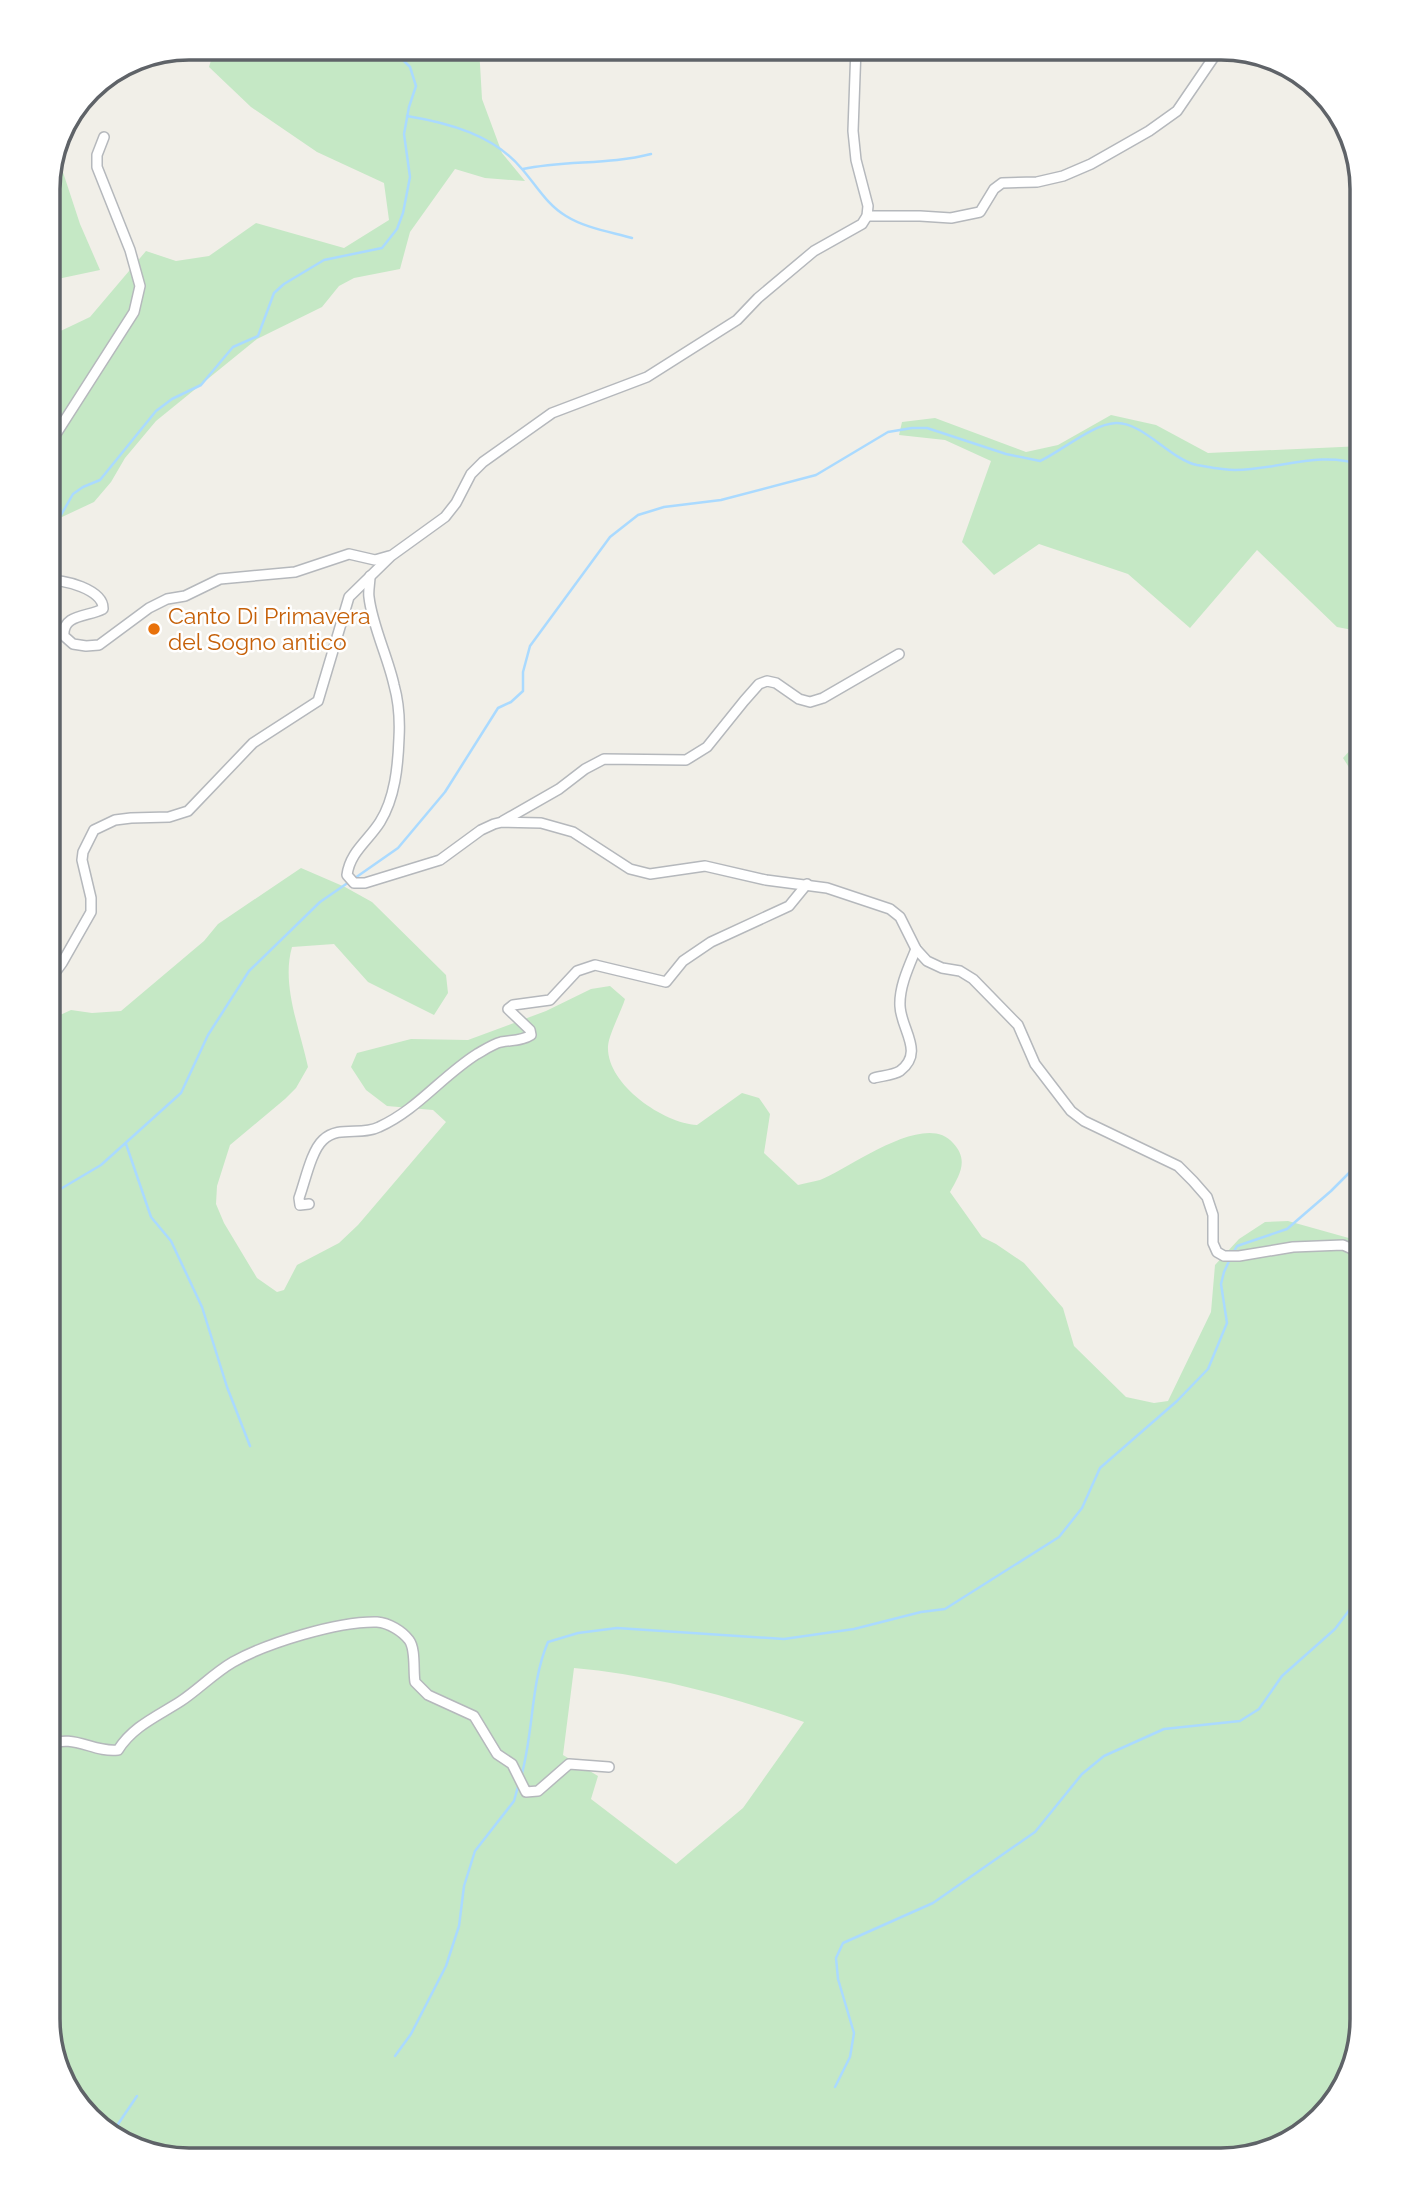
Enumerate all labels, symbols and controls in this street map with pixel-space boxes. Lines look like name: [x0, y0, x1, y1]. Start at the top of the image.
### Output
place label: Canto Di Primavera del Sogno antico: [168, 602, 371, 655]
marker: Canto Di Primavera del Sogno antico: [146, 621, 162, 637]

